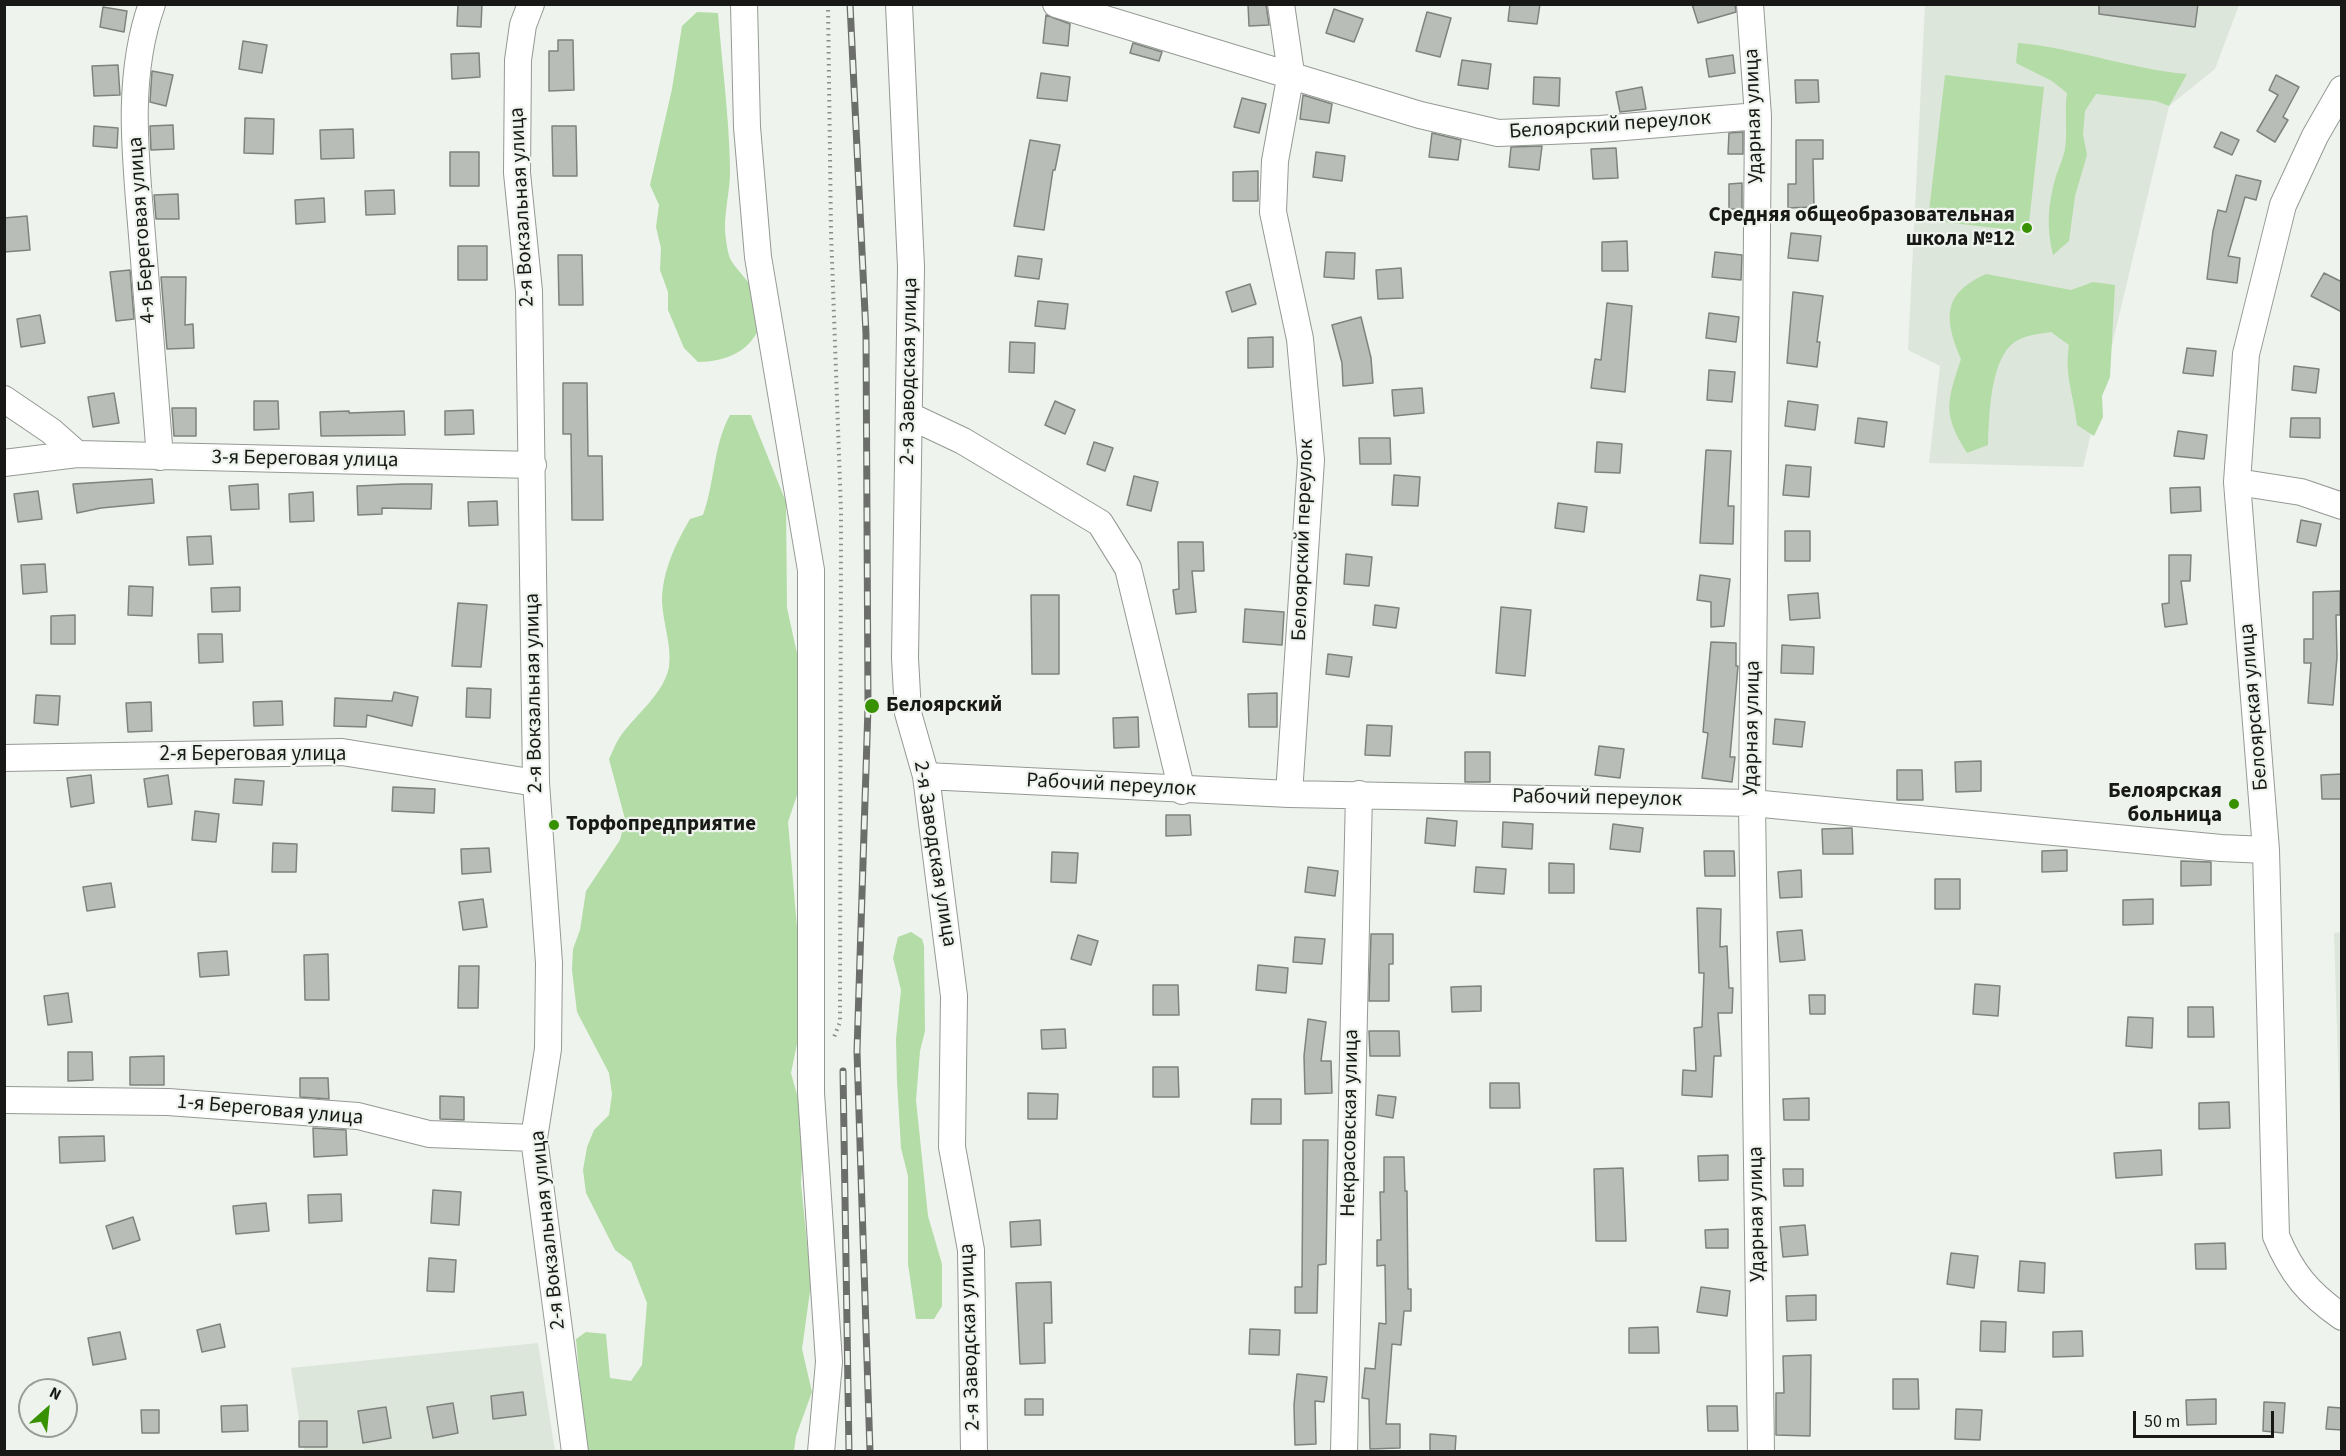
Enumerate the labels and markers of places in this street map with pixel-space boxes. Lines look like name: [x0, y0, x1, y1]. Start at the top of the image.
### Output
place label: Средняя общеобразовательная школа №12: [1708, 203, 2015, 253]
marker: Средняя общеобразовательная школа №12: [2020, 221, 2034, 235]
place label: Белоярский: [886, 693, 1002, 719]
marker: Белоярский: [863, 697, 881, 715]
place label: Белоярская больница: [2108, 779, 2222, 829]
marker: Белоярская больница: [2227, 797, 2241, 811]
place label: Торфопредприятие: [566, 812, 756, 838]
marker: Торфопредприятие: [547, 818, 561, 832]

